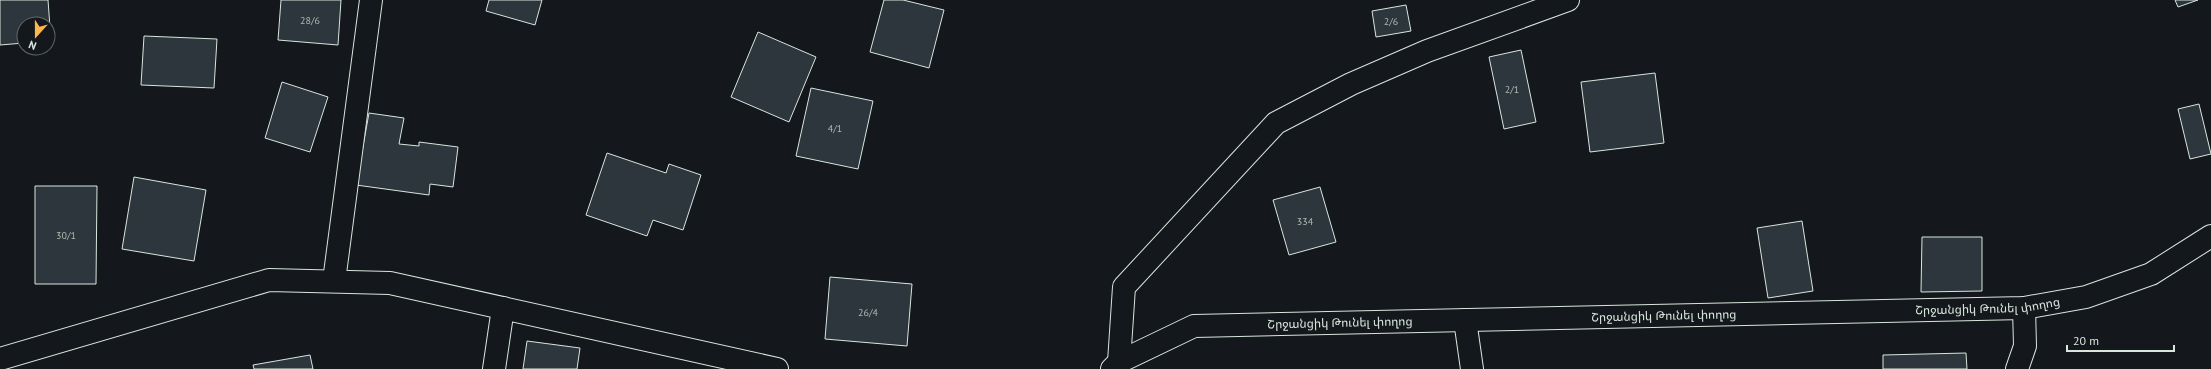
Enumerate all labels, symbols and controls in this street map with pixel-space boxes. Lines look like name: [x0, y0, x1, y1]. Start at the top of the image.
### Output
house number: 28/6: [300, 14, 320, 27]
house number: 2/6: [1384, 15, 1398, 28]
north arrow: [16, 16, 56, 56]
text: N: [27, 38, 38, 53]
house number: 2/1: [1505, 83, 1519, 96]
house number: 4/1: [828, 122, 842, 135]
house number: 334: [1297, 215, 1314, 228]
house number: 30/1: [56, 229, 76, 242]
street label: Շրջանցիկ Թունել փողոց: [1915, 294, 2061, 317]
house number: 26/4: [858, 306, 878, 319]
street label: Շրջանցիկ Թունել փողոց: [1591, 306, 1737, 324]
street label: Շրջանցիկ Թունել փողոց: [1267, 313, 1413, 331]
scale bar: [2067, 327, 2174, 353]
text: 20 m: [2073, 333, 2099, 348]

